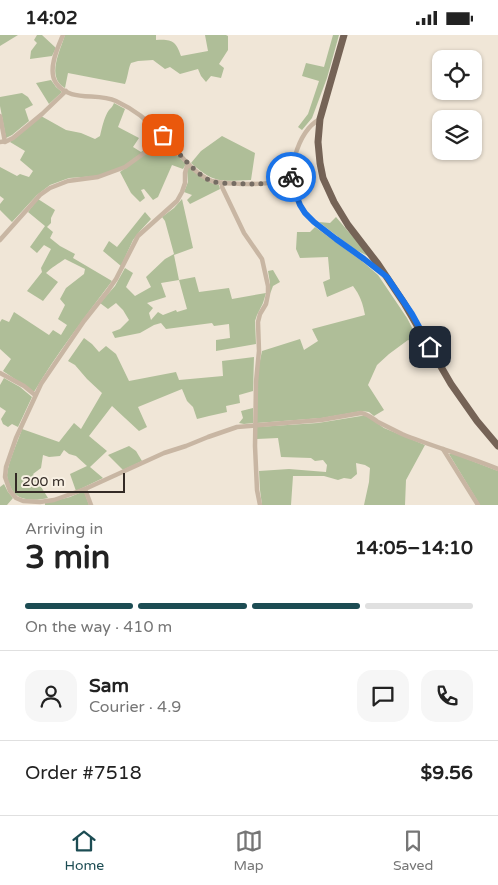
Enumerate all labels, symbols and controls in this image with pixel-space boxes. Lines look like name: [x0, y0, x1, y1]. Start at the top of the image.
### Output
text: 14:02: [25, 7, 78, 29]
map controls: [432, 50, 482, 160]
button: locate: [432, 50, 482, 100]
button: layers: [432, 110, 482, 160]
pin: [142, 114, 184, 156]
icon: bag: [149, 121, 177, 149]
courier: [266, 152, 316, 202]
icon: bike: [277, 163, 305, 191]
pin: [409, 326, 451, 368]
icon: home: [416, 333, 444, 361]
scale bar: [15, 470, 125, 493]
text: 200 m: [22, 473, 65, 490]
text: Arriving in: [25, 519, 103, 539]
text: 14:05–14:10: [355, 537, 473, 559]
text: 3 min: [25, 539, 110, 577]
text: On the way · 410 m: [25, 617, 172, 637]
button: person: [25, 670, 77, 722]
button: chat: [357, 670, 409, 722]
button: phone: [421, 670, 473, 722]
text: Sam: [89, 675, 129, 697]
text: Courier · 4.9: [89, 697, 181, 717]
text: Order #7518: [25, 762, 142, 784]
text: $9.56: [421, 762, 473, 784]
tab: Home: [65, 827, 104, 874]
tab: Map: [233, 827, 264, 874]
tab: Saved: [393, 827, 433, 874]

